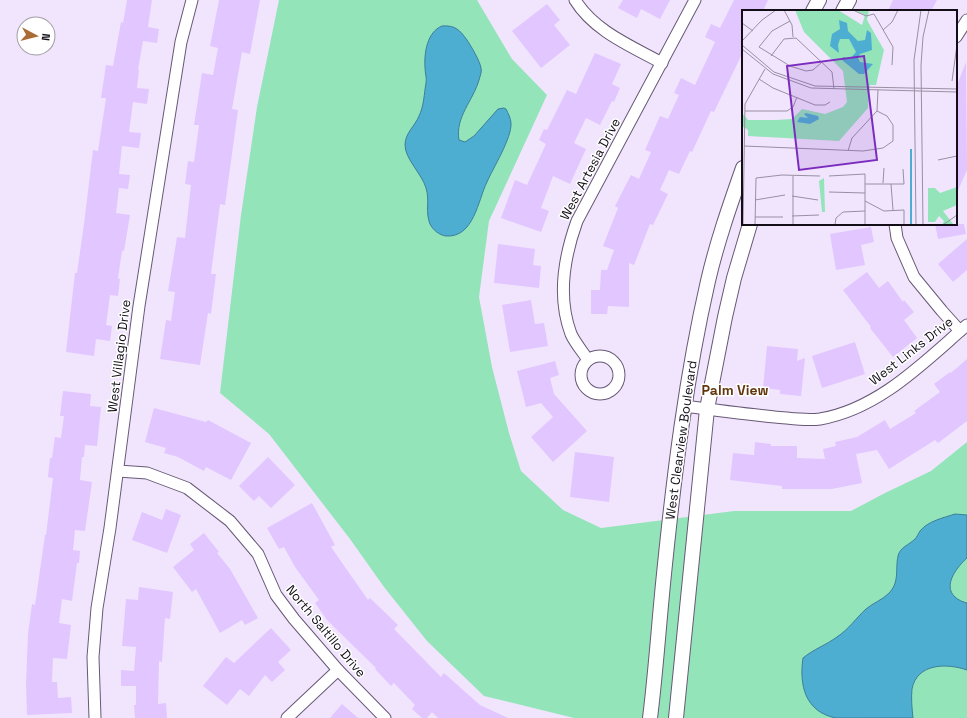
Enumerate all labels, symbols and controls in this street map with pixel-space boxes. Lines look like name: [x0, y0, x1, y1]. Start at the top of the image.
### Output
inset map: [742, 10, 957, 225]
north arrow: [16, 16, 56, 56]
text: N: [39, 33, 53, 42]
street label: West Artesia Drive: [556, 115, 624, 223]
street label: West Villagio Drive: [104, 299, 134, 413]
street label: West Links Drive: [866, 313, 956, 389]
street label: West Clearview Boulevard: [661, 359, 701, 521]
district label: Palm View: [702, 381, 768, 399]
street label: North Saltillo Drive: [282, 581, 370, 681]

